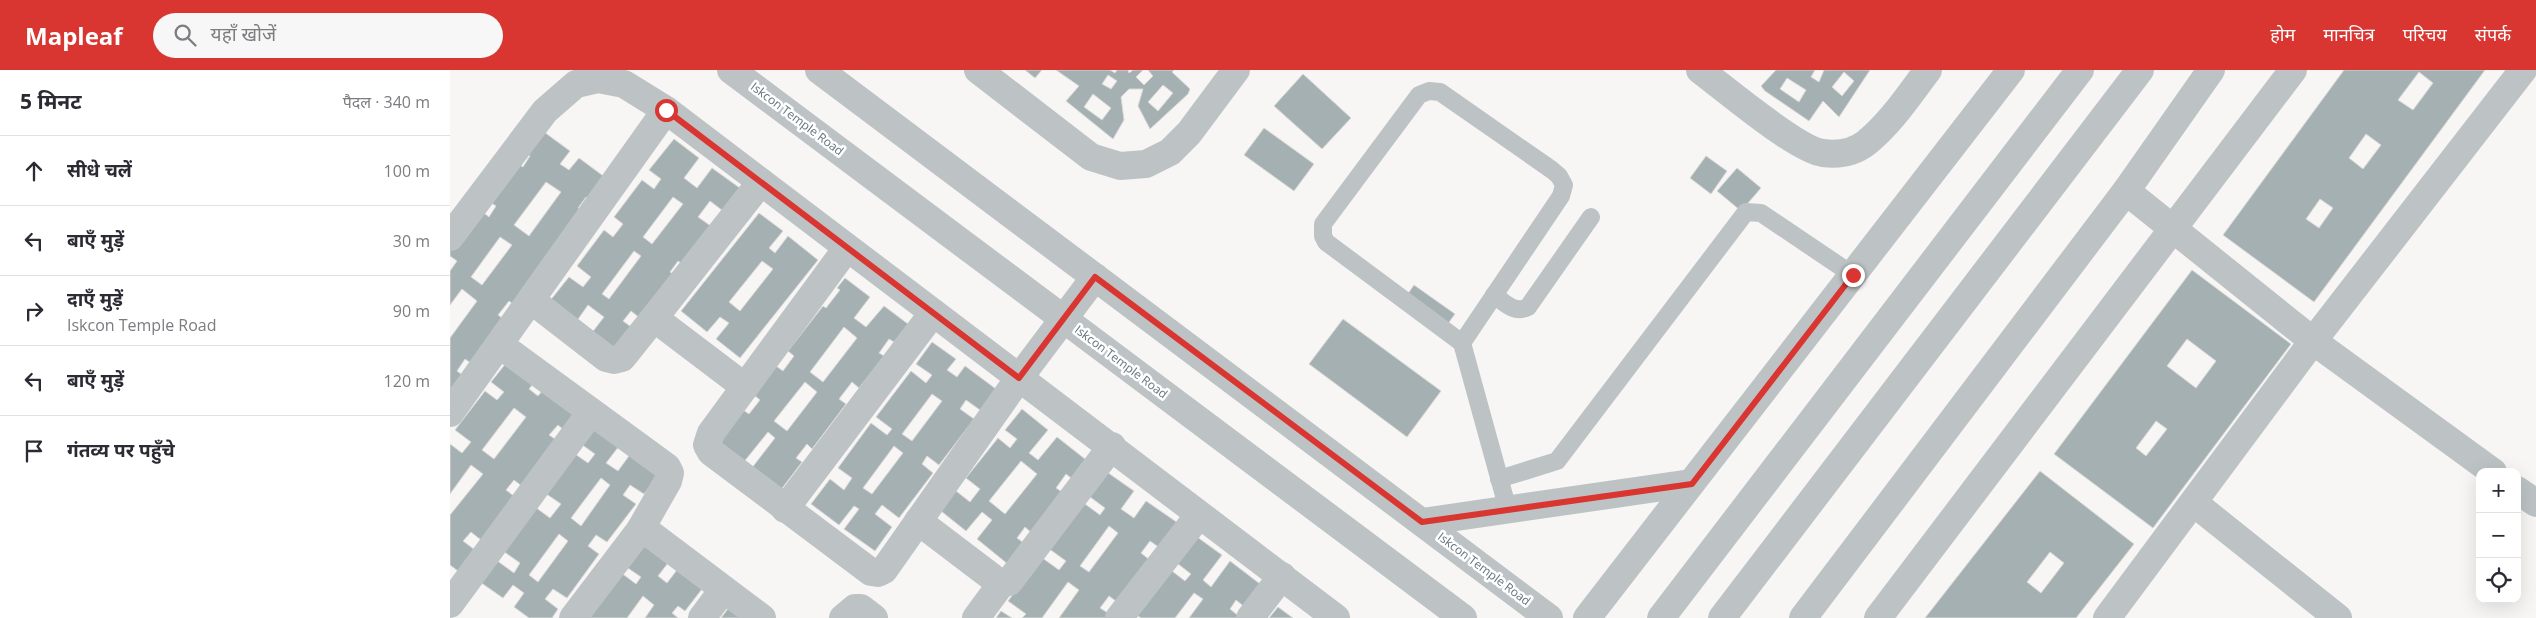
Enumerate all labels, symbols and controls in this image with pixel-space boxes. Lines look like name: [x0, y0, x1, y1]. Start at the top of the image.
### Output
search box: [153, 13, 503, 58]
text: Mapleaf: [25, 19, 123, 52]
icon: search: [171, 21, 199, 49]
text: यहाँ खोजें: [211, 21, 276, 47]
text: होम: [2270, 22, 2295, 46]
text: मानचित्र: [2323, 22, 2375, 46]
text: परिचय: [2403, 22, 2447, 46]
text: संपर्क: [2475, 22, 2511, 46]
street label: Iskcon Temple Road: [747, 78, 847, 159]
text: 5 मिनट: [20, 87, 82, 115]
text: पैदल · 340 m: [343, 91, 430, 113]
route start: [655, 99, 678, 122]
icon: ahead: [20, 157, 48, 185]
text: सीधे चलें: [67, 157, 132, 183]
text: 100 m: [384, 160, 430, 182]
icon: left: [20, 227, 48, 255]
text: बाएँ मुड़ें: [67, 227, 124, 253]
text: 30 m: [393, 230, 430, 252]
route end: [1842, 264, 1865, 287]
text: दाएँ मुड़ें: [67, 286, 123, 312]
icon: right: [20, 297, 48, 325]
text: 90 m: [393, 300, 430, 322]
text: Iskcon Temple Road: [67, 314, 217, 336]
street label: Iskcon Temple Road: [1071, 321, 1171, 402]
icon: left: [20, 367, 48, 395]
text: बाएँ मुड़ें: [67, 367, 124, 393]
text: 120 m: [384, 370, 430, 392]
icon: arrive: [20, 437, 48, 465]
text: गंतव्य पर पहुँचे: [67, 437, 175, 463]
map controls: [2476, 468, 2521, 603]
button: +: [2476, 468, 2521, 513]
button: −: [2476, 513, 2521, 558]
street label: Iskcon Temple Road: [1434, 528, 1534, 609]
button: locate: [2476, 558, 2521, 603]

